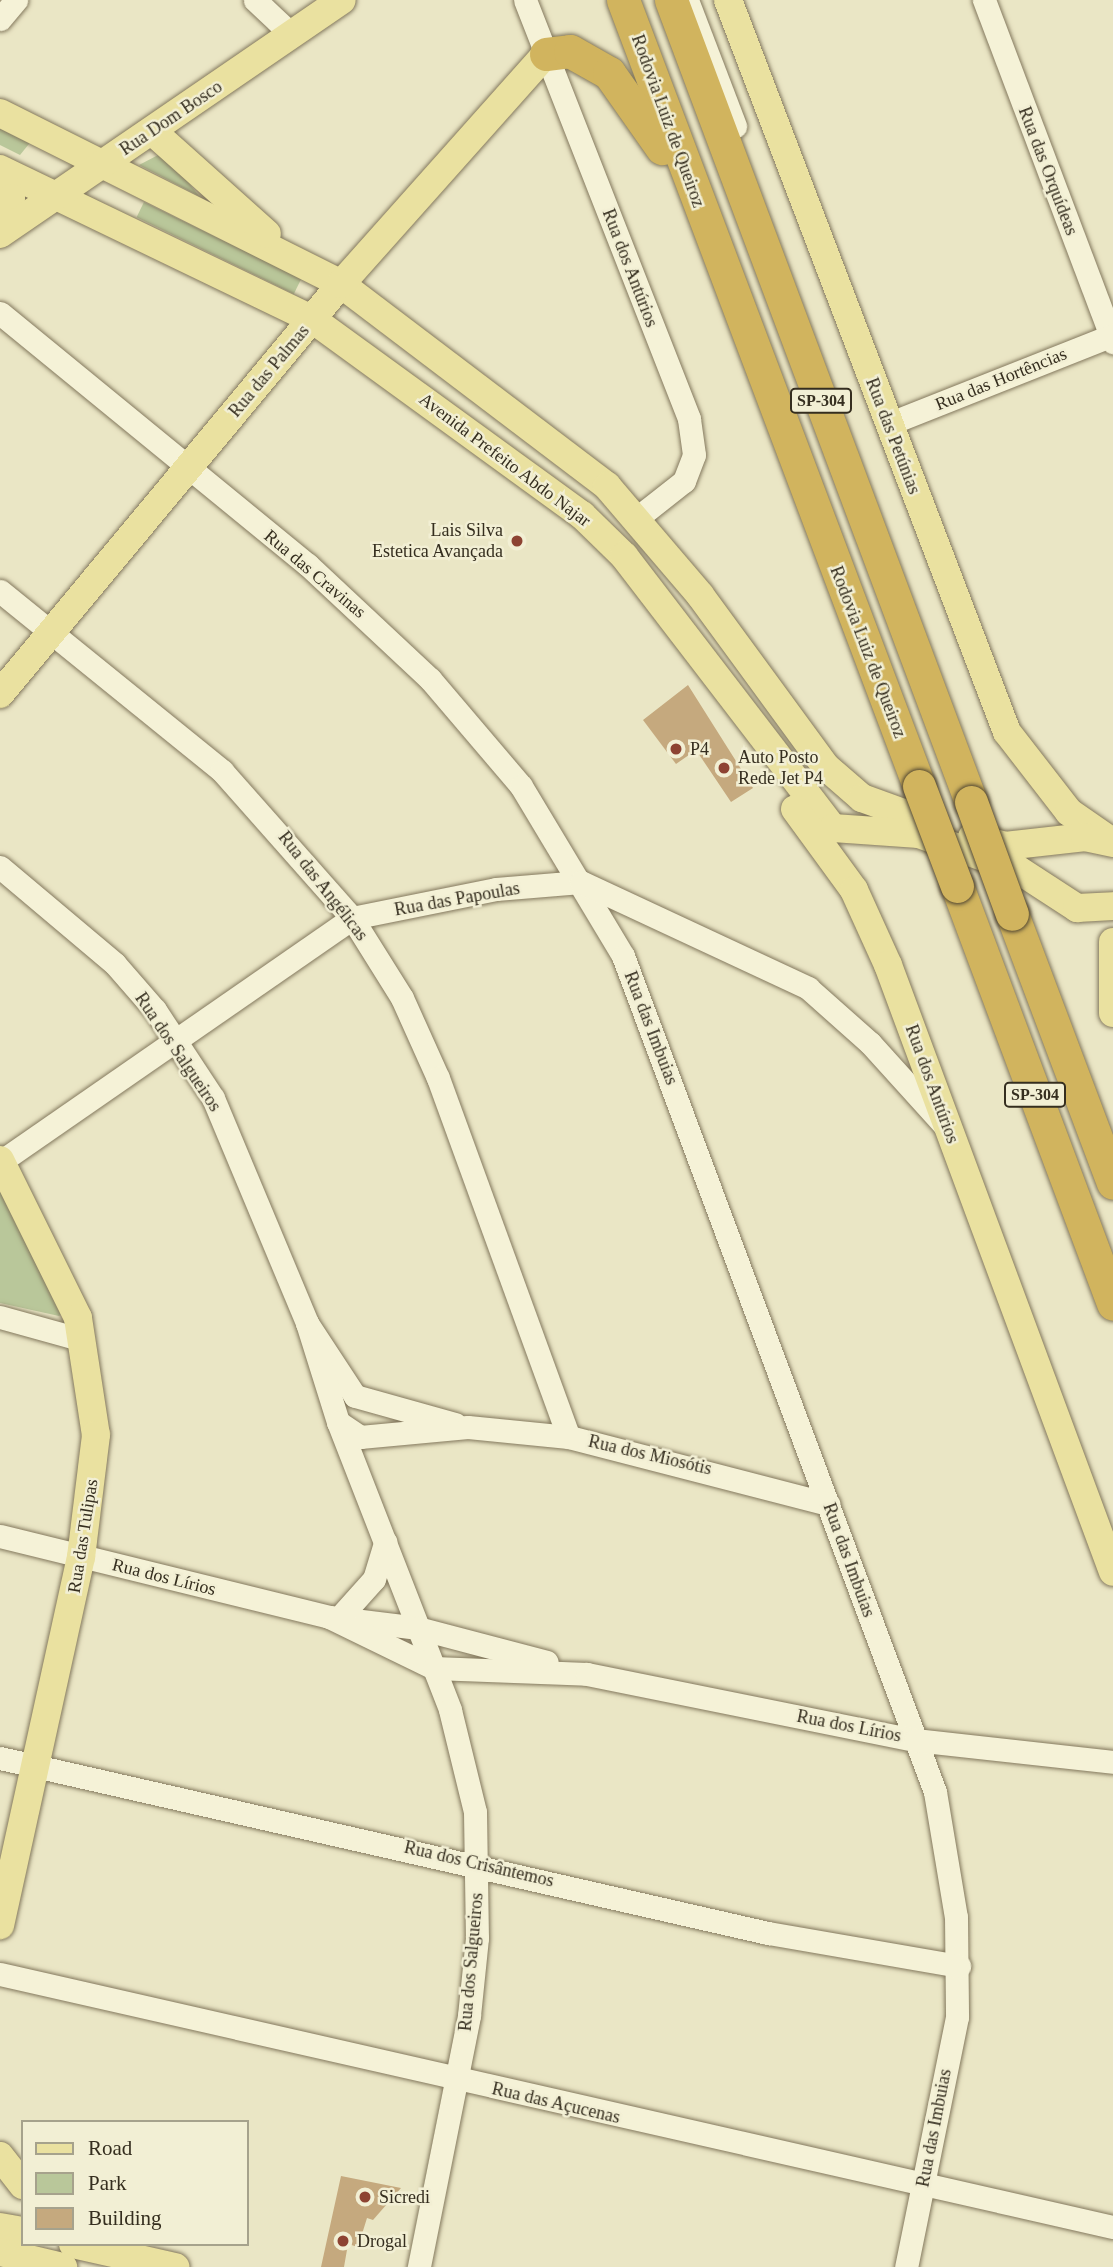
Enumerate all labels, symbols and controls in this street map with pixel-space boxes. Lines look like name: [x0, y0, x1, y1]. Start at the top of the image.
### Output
street label: Rodovia Luiz de Queiroz: [627, 32, 709, 210]
street label: Rua Dom Bosco: [116, 76, 226, 160]
street label: Rua das Orquídeas: [1014, 104, 1082, 238]
street label: Rua dos Antúrios: [597, 205, 663, 331]
street label: Rua das Palmas: [224, 320, 314, 422]
street label: Rua das Hortências: [932, 343, 1070, 415]
street label: Rua das Petúnias: [861, 375, 925, 497]
street label: Avenida Prefeito Abdo Najar: [415, 388, 595, 532]
road number: SP-304: [790, 388, 852, 414]
place label: Lais Silva Estetica Avançada: [371, 520, 503, 562]
street label: Rua das Cravinas: [260, 525, 370, 623]
marker: Lais Silva Estetica Avançada: [509, 533, 525, 549]
street label: Rodovia Luiz de Queiroz: [825, 563, 911, 741]
place label: P4: [690, 738, 709, 760]
marker: P4: [668, 741, 684, 757]
place label: Auto Posto Rede Jet P4: [738, 747, 823, 790]
marker: Auto Posto Rede Jet P4: [716, 760, 732, 776]
street label: Rua das Angélicas: [273, 827, 373, 945]
street label: Rua das Papoulas: [393, 877, 521, 921]
street label: Rua das Imbuias: [619, 968, 683, 1088]
street label: Rua dos Salgueiros: [130, 988, 226, 1116]
street label: Rua dos Antúrios: [900, 1021, 964, 1147]
road number: SP-304: [1004, 1082, 1066, 1107]
street label: Rua dos Miosótis: [586, 1430, 714, 1480]
street label: Rua das Tulipas: [63, 1477, 103, 1595]
street label: Rua das Imbuias: [818, 1500, 880, 1620]
street label: Rua dos Lírios: [110, 1554, 218, 1600]
street label: Rua dos Lírios: [795, 1705, 903, 1747]
street label: Rua dos Crisântemos: [402, 1836, 556, 1892]
street label: Rua dos Salgueiros: [454, 1892, 488, 2032]
street label: Rua das Imbuias: [912, 2067, 956, 2189]
street label: Rua das Açucenas: [489, 2078, 623, 2128]
legend: [21, 2120, 248, 2246]
text: Road: [88, 2136, 132, 2160]
text: Park: [88, 2171, 127, 2195]
place label: Sicredi: [379, 2186, 430, 2208]
marker: Sicredi: [357, 2189, 373, 2205]
text: Building: [88, 2206, 162, 2230]
place label: Drogal: [357, 2230, 407, 2252]
marker: Drogal: [335, 2233, 351, 2249]

